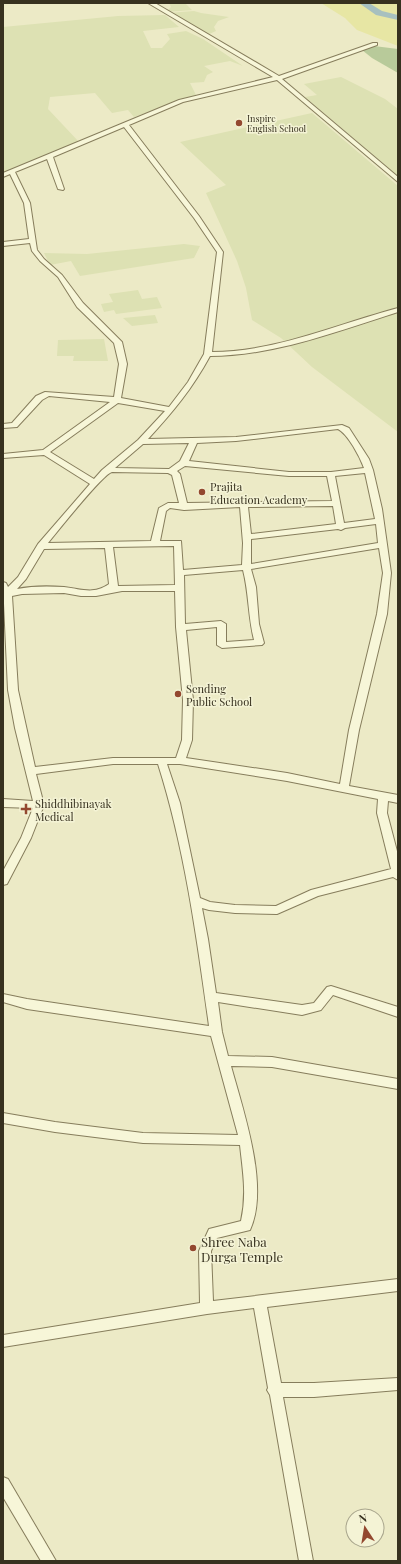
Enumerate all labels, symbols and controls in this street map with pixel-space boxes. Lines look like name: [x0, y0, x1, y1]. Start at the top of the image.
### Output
place label: Inspire English School: [247, 112, 307, 134]
marker: Inspire English School: [234, 118, 244, 128]
place label: Prajita Education Academy: [210, 479, 308, 507]
marker: Prajita Education Academy: [197, 487, 207, 497]
place label: Sending Public School: [186, 681, 252, 709]
marker: Sending Public School: [173, 689, 183, 699]
place label: Shiddhibinayak Medical: [35, 796, 112, 824]
marker: Shiddhibinayak Medical: [20, 803, 32, 815]
place label: Shree Naba Durga Temple: [201, 1233, 283, 1265]
marker: Shree Naba Durga Temple: [188, 1243, 198, 1253]
north arrow: [345, 1508, 385, 1548]
text: N: [357, 1510, 368, 1526]

